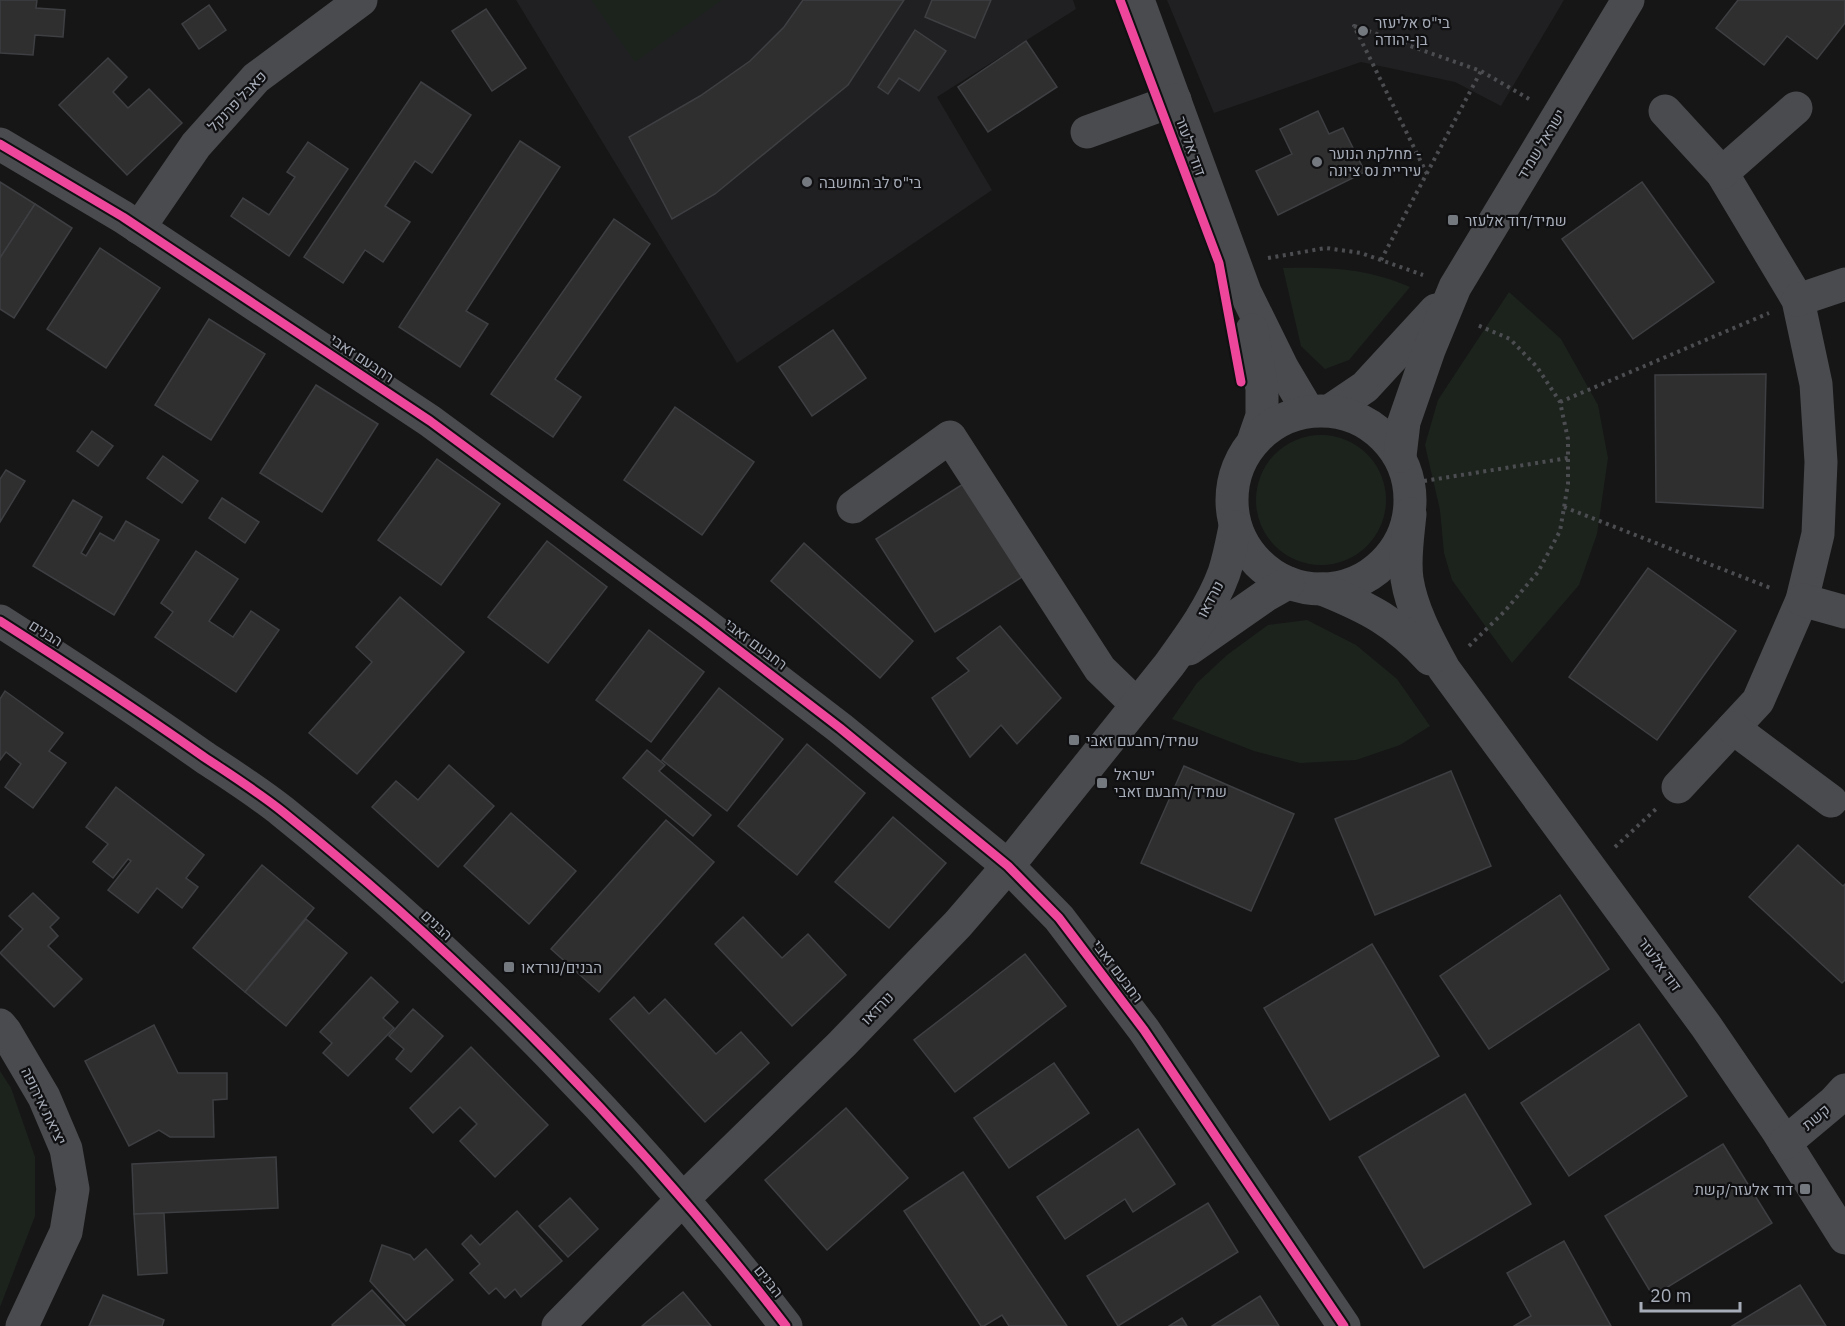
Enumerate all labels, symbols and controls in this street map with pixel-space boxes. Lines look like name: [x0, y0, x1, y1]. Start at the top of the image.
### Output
place label: בי"ס אליעזר בן-יהודה: [1375, 13, 1450, 49]
marker: בי"ס אליעזר בן-יהודה: [1356, 24, 1370, 38]
street label: פאבל פרנקל: [203, 67, 271, 135]
street label: ישראל שמיד: [1513, 105, 1569, 183]
street label: דוד אלעזר: [1171, 113, 1211, 179]
place label: מחלקת הנוער - עיריית נס ציונה: [1329, 144, 1422, 180]
marker: מחלקת הנוער - עיריית נס ציונה: [1310, 155, 1324, 169]
place label: בי"ס לב המושבה: [819, 173, 921, 192]
marker: בי"ס לב המושבה: [800, 175, 814, 189]
place label: שמיד/דוד אלעזר: [1465, 211, 1567, 230]
marker: שמיד/דוד אלעזר: [1446, 213, 1460, 227]
street label: רחבעם זאבי: [326, 330, 398, 386]
street label: נורדאו: [1192, 577, 1228, 621]
street label: רחבעם זאבי: [721, 614, 791, 674]
street label: הבנים: [26, 615, 66, 651]
place label: שמיד/רחבעם זאבי: [1086, 731, 1199, 750]
marker: שמיד/רחבעם זאבי: [1067, 733, 1081, 747]
place label: ישראל שמיד/רחבעם זאבי: [1114, 765, 1227, 801]
marker: ישראל שמיד/רחבעם זאבי: [1095, 776, 1109, 790]
street label: הבנים: [417, 906, 457, 944]
street label: דוד אלעזר: [1634, 933, 1686, 995]
street label: רחבעם זאבי: [1088, 936, 1148, 1006]
place label: הבנים/נורדאו: [521, 958, 602, 977]
marker: הבנים/נורדאו: [502, 960, 516, 974]
street label: נורדאו: [857, 987, 897, 1029]
street label: יציאת אירופה: [17, 1064, 71, 1148]
street label: קשת: [1798, 1100, 1834, 1134]
place label: דוד אלעזר/קשת: [1694, 1180, 1793, 1199]
marker: דוד אלעזר/קשת: [1798, 1182, 1812, 1196]
street label: הבנים: [750, 1261, 788, 1301]
scale bar: [1641, 1275, 1740, 1313]
text: 20 m: [1650, 1284, 1692, 1307]

